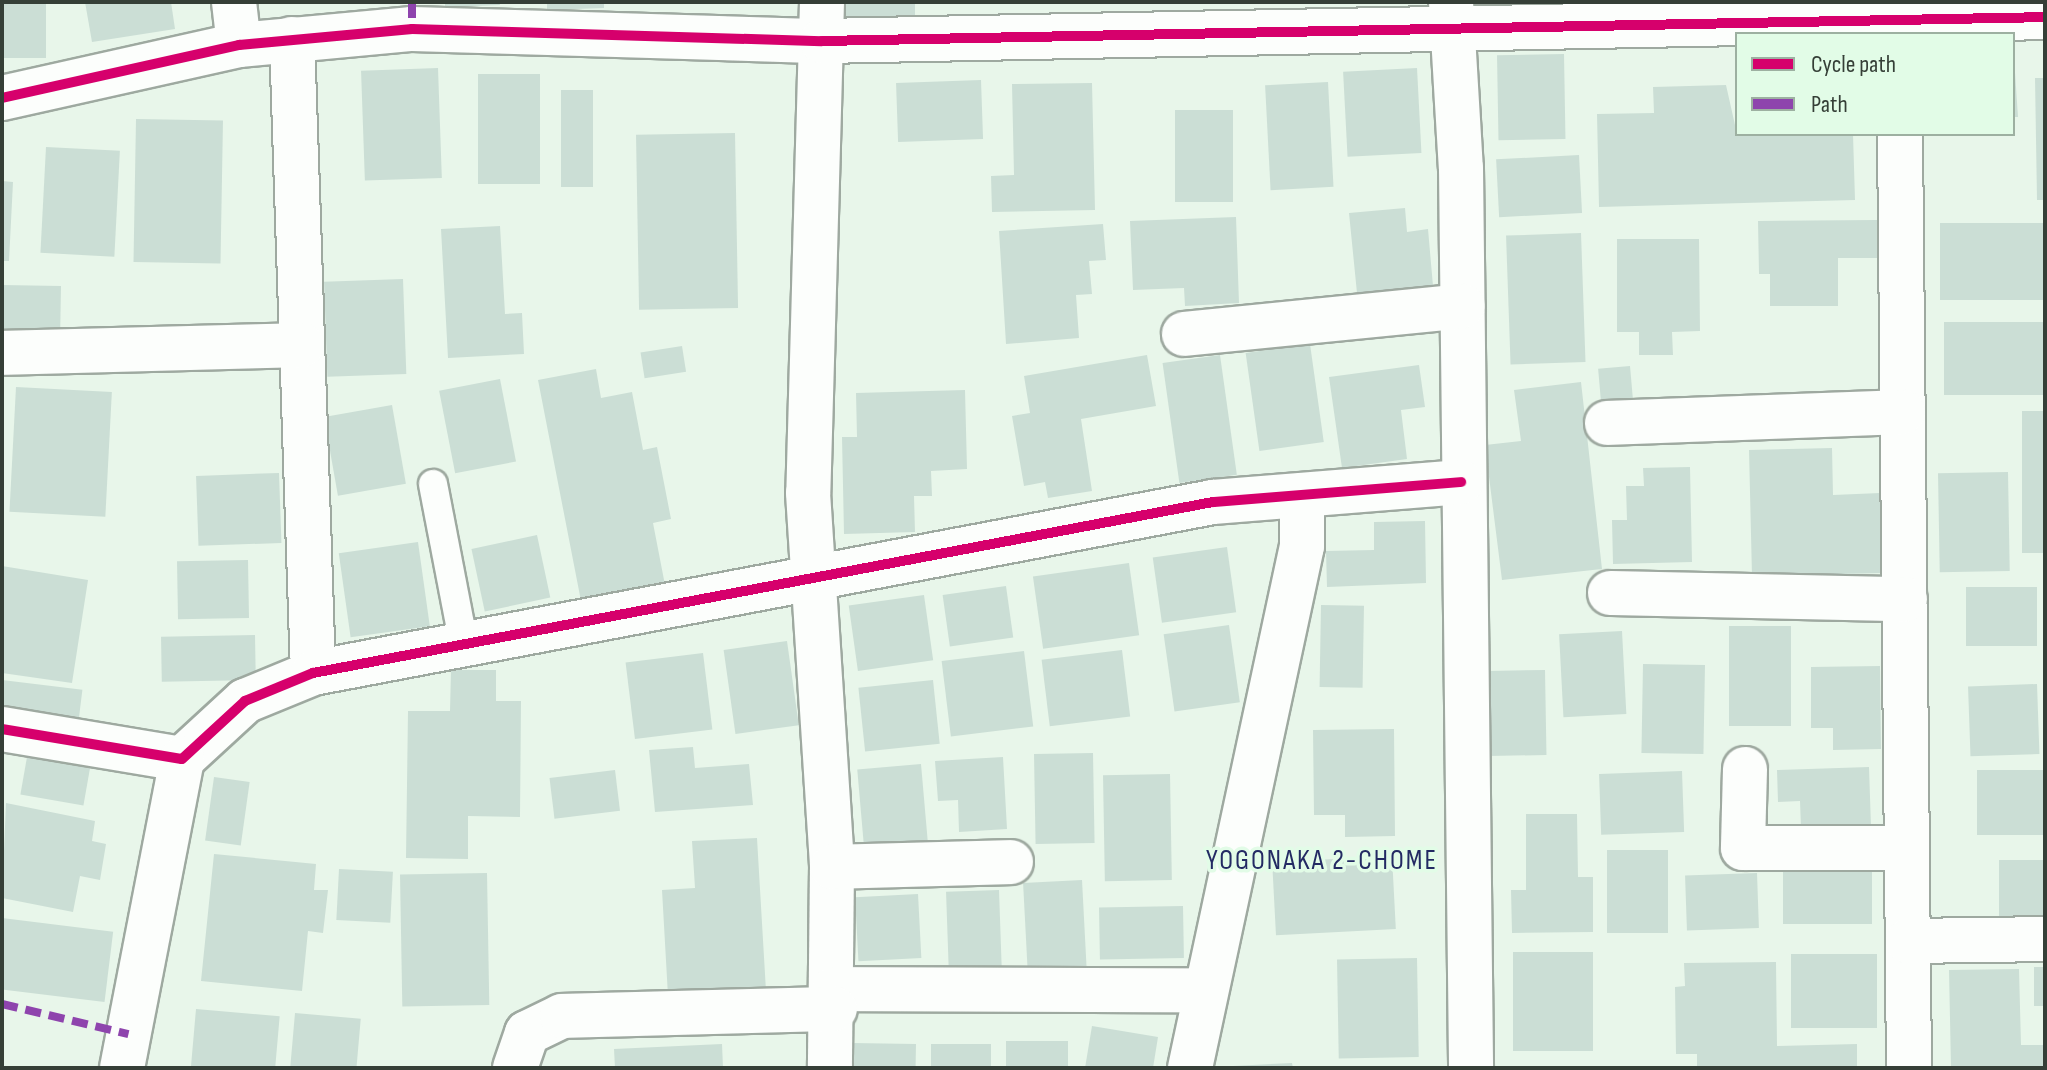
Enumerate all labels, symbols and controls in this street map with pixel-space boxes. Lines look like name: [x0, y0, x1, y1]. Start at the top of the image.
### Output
legend: [1735, 32, 2015, 136]
text: Cycle path: [1811, 50, 1896, 79]
text: Path: [1811, 90, 1848, 119]
district label: YOGONAKA 2-CHOME: [1206, 844, 1438, 878]

